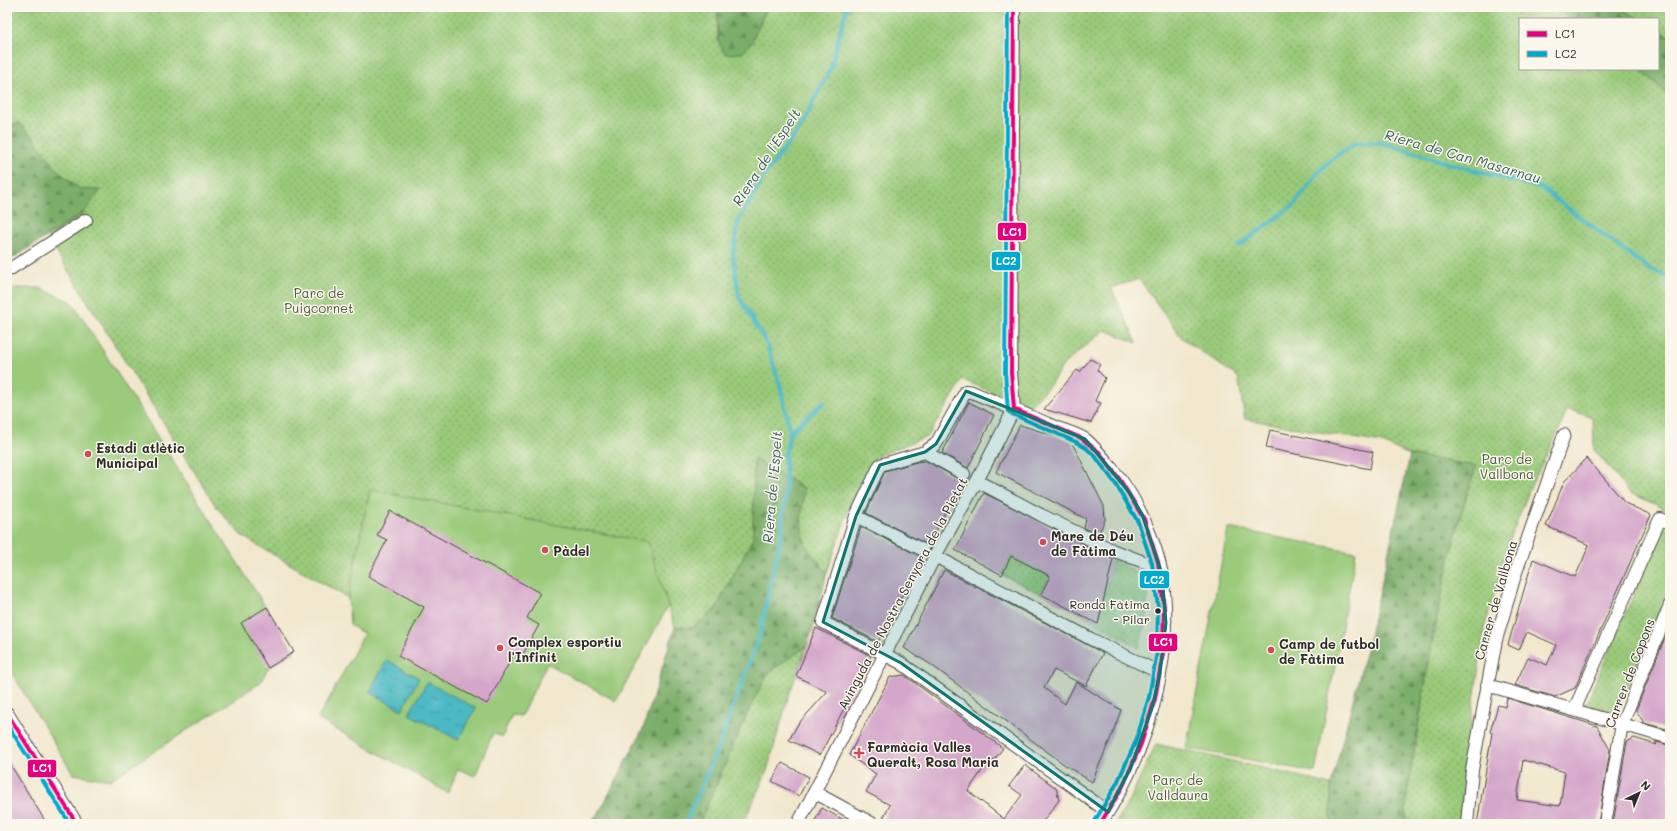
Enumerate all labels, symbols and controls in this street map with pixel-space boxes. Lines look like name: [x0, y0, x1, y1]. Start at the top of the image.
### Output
legend: [1519, 18, 1659, 70]
text: LC1: [1555, 25, 1575, 41]
text: LC2: [1555, 45, 1577, 61]
water label: Riera de l'Espelt: [727, 105, 805, 209]
water label: Riera de Can Masarnau: [1383, 125, 1543, 187]
line badge: LC1: [997, 222, 1027, 241]
text: LC1: [1002, 224, 1022, 239]
line badge: LC2: [991, 251, 1021, 271]
text: LC2: [996, 253, 1016, 268]
park label: Parc de Puigcornet: [284, 284, 354, 316]
water label: Riera de l'Espelt: [758, 430, 786, 544]
place label: Estadi atlètic Municipal: [96, 439, 185, 471]
marker: Estadi atlètic Municipal: [83, 449, 93, 459]
park label: Parc de Vallbona: [1480, 450, 1534, 482]
street label: Avinguda de Nostra Senyora de la Pietat: [833, 474, 971, 712]
place label: Mare de Déu de Fàtima: [1051, 527, 1134, 559]
marker: Mare de Déu de Fàtima: [1038, 537, 1048, 547]
street label: Carrer de Vallbona: [1470, 538, 1520, 662]
place label: Pàdel: [553, 542, 589, 559]
marker: Pàdel: [540, 545, 550, 555]
line badge: LC2: [1139, 570, 1170, 589]
text: LC2: [1144, 572, 1164, 587]
place label: Ronda Fàtima - Pilar: [1069, 596, 1150, 627]
marker: Ronda Fàtima - Pilar: [1153, 606, 1163, 616]
street label: Carrer de Copons: [1600, 616, 1658, 730]
place label: Complex esportiu l'Infinit: [508, 633, 622, 665]
line badge: LC1: [1148, 633, 1178, 652]
text: LC1: [1153, 634, 1173, 649]
place label: Camp de futbol de Fàtima: [1279, 635, 1379, 667]
marker: Complex esportiu l'Infinit: [495, 643, 505, 653]
marker: Camp de futbol de Fàtima: [1266, 645, 1276, 655]
place label: Farmàcia Valles Queralt, Rosa Maria: [867, 738, 999, 770]
marker: Farmàcia Valles Queralt, Rosa Maria: [854, 748, 864, 758]
line badge: LC1: [27, 759, 57, 778]
text: LC1: [32, 760, 52, 775]
park label: Parc de Valldaura: [1147, 771, 1209, 803]
north arrow: [1619, 773, 1659, 813]
text: N: [1638, 777, 1654, 794]

